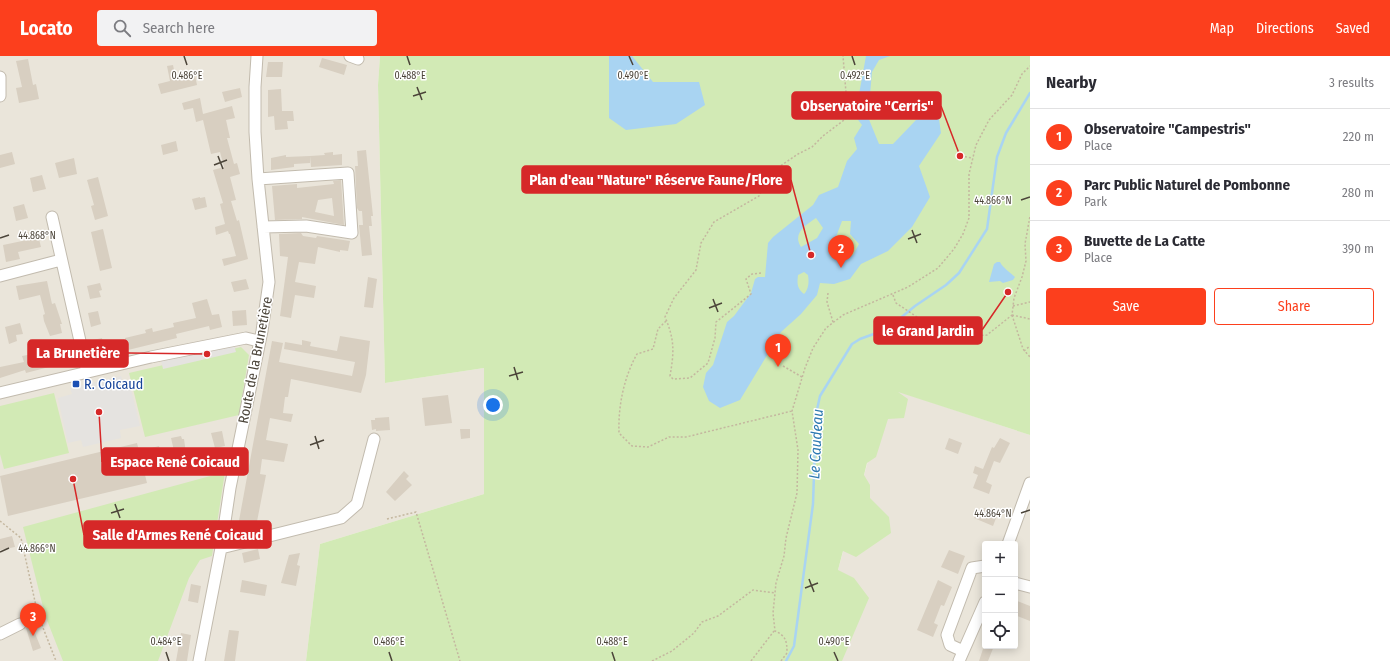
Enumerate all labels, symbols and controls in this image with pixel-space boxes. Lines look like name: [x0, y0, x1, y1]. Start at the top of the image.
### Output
search box: [97, 10, 377, 46]
text: Locato: [20, 17, 73, 40]
icon: search: [111, 17, 133, 39]
text: Search here: [143, 19, 215, 37]
text: Map: [1210, 20, 1234, 37]
text: Directions: [1256, 20, 1314, 37]
text: Saved: [1336, 20, 1370, 37]
text: 0.486°E: [171, 70, 203, 82]
text: 0.488°E: [394, 70, 426, 82]
text: 0.490°E: [617, 70, 649, 82]
text: 0.492°E: [840, 70, 870, 82]
text: Nearby: [1046, 72, 1097, 93]
text: 3 results: [1329, 75, 1374, 90]
callout: Observatoire "Cerris": [792, 92, 941, 119]
text: Observatoire "Cerris": [800, 97, 934, 115]
text: Observatoire "Campestris": [1084, 120, 1251, 138]
text: 1: [1056, 129, 1062, 144]
text: 220 m: [1343, 129, 1374, 144]
text: Place: [1084, 138, 1112, 153]
callout: Plan d'eau "Nature" Réserve Faune/Flore: [522, 166, 791, 193]
text: Plan d'eau "Nature" Réserve Faune/Flore: [529, 171, 783, 189]
text: Parc Public Naturel de Pombonne: [1084, 176, 1290, 194]
text: 2: [1056, 185, 1062, 200]
text: 280 m: [1342, 185, 1374, 200]
text: Park: [1084, 194, 1107, 209]
text: 44.866°N: [974, 195, 1012, 207]
text: 44.868°N: [18, 230, 56, 242]
text: Buvette de La Catte: [1084, 232, 1205, 250]
pin: 2: [828, 235, 854, 268]
text: 3: [1056, 241, 1062, 256]
text: 390 m: [1342, 241, 1374, 256]
text: Place: [1084, 250, 1112, 265]
button: Save: [1046, 288, 1206, 325]
button: Share: [1214, 288, 1374, 325]
street label: Route de la Brunetière: [235, 295, 276, 425]
callout: le Grand Jardin: [874, 317, 982, 344]
text: le Grand Jardin: [882, 322, 974, 340]
pin: 1: [765, 334, 791, 367]
callout: La Brunetière: [28, 340, 128, 367]
text: La Brunetière: [36, 344, 120, 362]
place label: R. Coicaud: [84, 376, 143, 393]
marker: R. Coicaud: [71, 379, 81, 389]
your location: [483, 395, 503, 415]
water label: Le Caudeau: [805, 408, 827, 480]
callout: Espace René Coicaud: [102, 448, 248, 475]
text: Espace René Coicaud: [110, 453, 240, 471]
text: 44.864°N: [974, 508, 1012, 520]
callout: Salle d'Armes René Coicaud: [84, 521, 271, 548]
text: Salle d'Armes René Coicaud: [92, 526, 264, 544]
map controls: [982, 541, 1018, 649]
button: +: [982, 541, 1018, 577]
text: 44.866°N: [18, 543, 56, 555]
button: −: [982, 577, 1018, 613]
pin: 3: [20, 603, 46, 636]
button: locate: [982, 613, 1018, 649]
text: 0.484°E: [150, 636, 182, 648]
text: 0.486°E: [373, 636, 405, 648]
text: 0.488°E: [596, 636, 628, 648]
text: 0.490°E: [818, 636, 850, 648]

